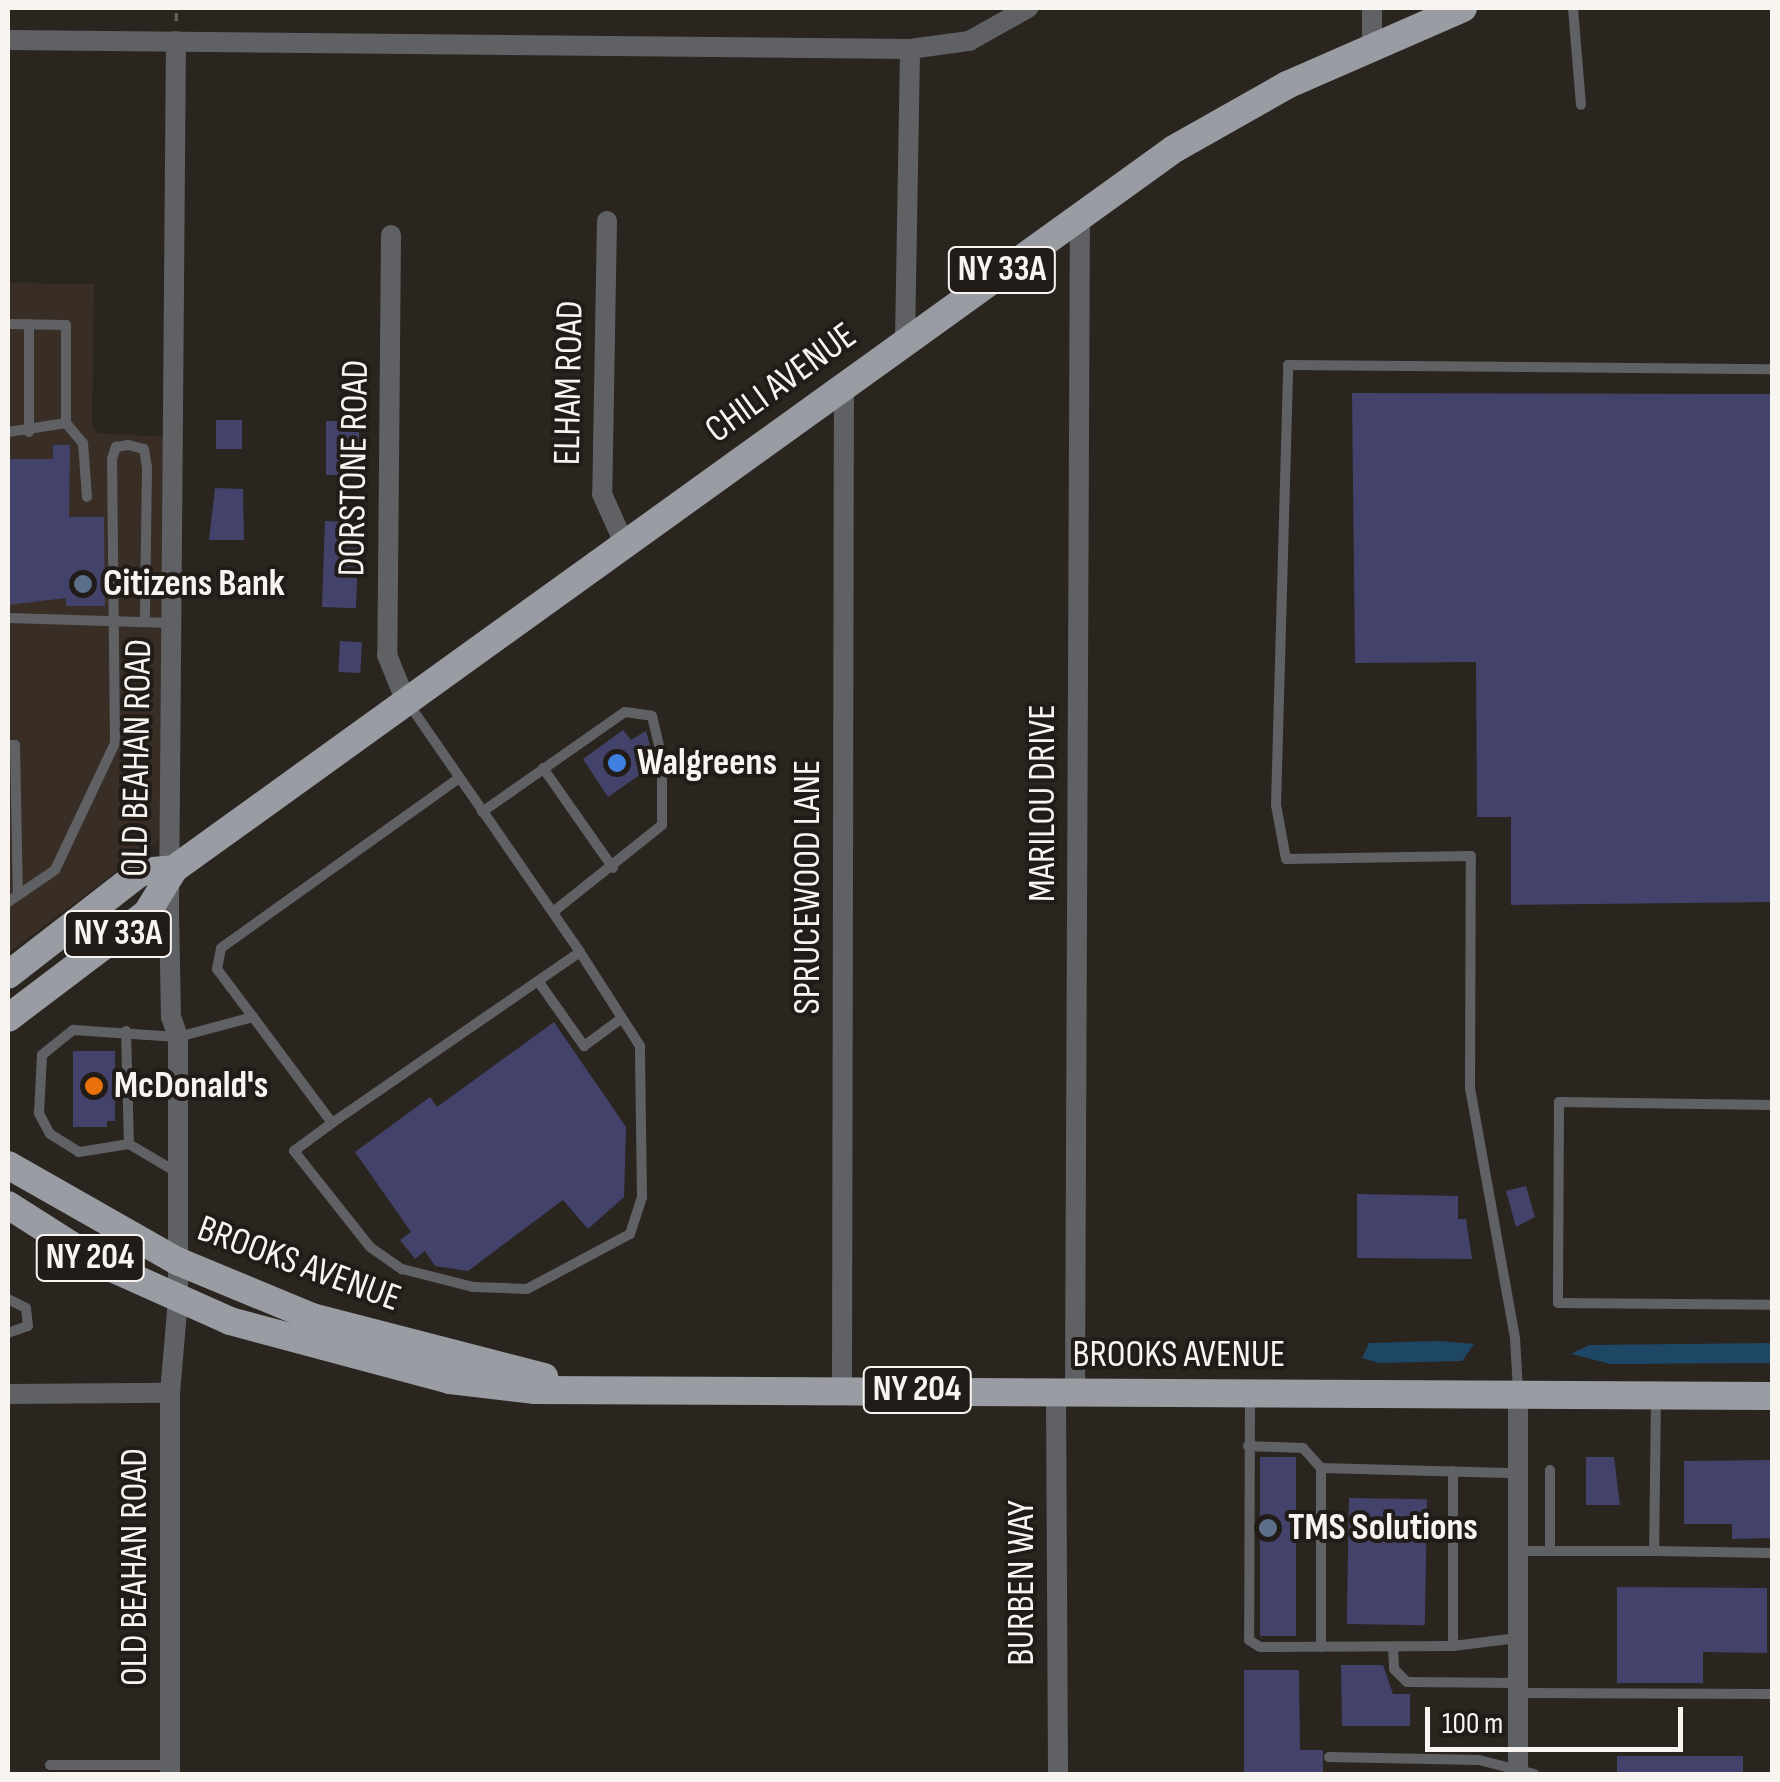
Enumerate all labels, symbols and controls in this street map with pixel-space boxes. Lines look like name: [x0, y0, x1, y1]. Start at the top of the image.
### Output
road number: NY 33A: [947, 240, 1057, 300]
street label: ELHAM ROAD: [545, 300, 593, 466]
street label: CHILI AVENUE: [697, 313, 865, 453]
street label: DORSTONE ROAD: [329, 359, 379, 577]
place label: Citizens Bank: [103, 561, 285, 607]
marker: Citizens Bank: [72, 573, 94, 595]
street label: OLD BEAHAN ROAD: [112, 639, 162, 877]
street label: MARILOU DRIVE: [1020, 704, 1066, 902]
place label: Walgreens: [637, 740, 777, 786]
marker: Walgreens: [606, 752, 628, 774]
street label: SPRUCEWOOD LANE: [785, 760, 831, 1014]
road number: NY 33A: [63, 904, 173, 964]
place label: McDonald's: [114, 1063, 268, 1109]
marker: McDonald's: [83, 1075, 105, 1097]
street label: BROOKS AVENUE: [191, 1206, 407, 1322]
road number: NY 204: [35, 1228, 145, 1288]
street label: BROOKS AVENUE: [1073, 1332, 1285, 1378]
road number: NY 204: [862, 1360, 972, 1420]
street label: OLD BEAHAN ROAD: [112, 1448, 158, 1686]
street label: BURBEN WAY: [999, 1500, 1045, 1666]
place label: TMS Solutions: [1288, 1505, 1478, 1551]
marker: TMS Solutions: [1257, 1517, 1279, 1539]
scale bar: [1430, 1687, 1688, 1749]
text: 100 m: [1442, 1706, 1503, 1742]

